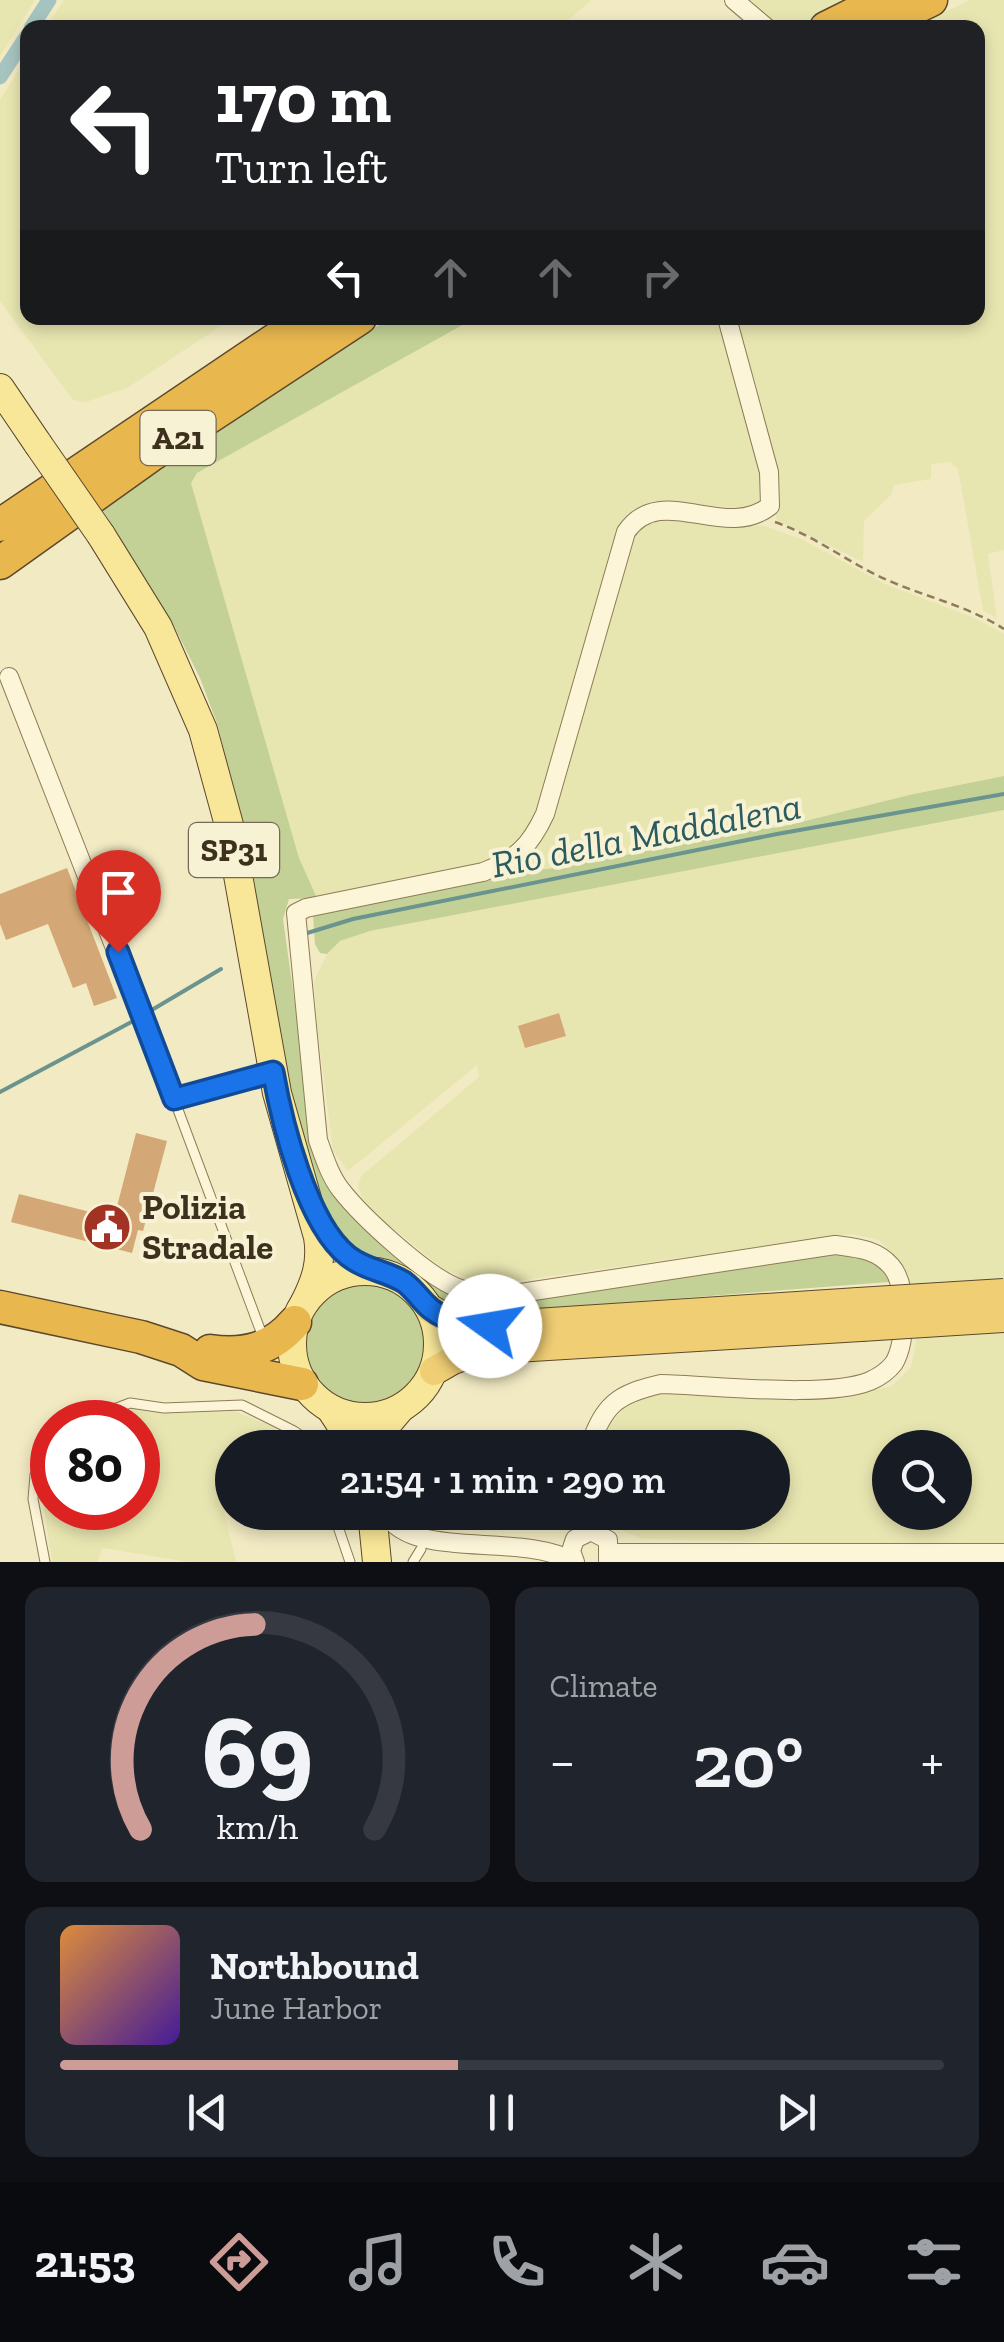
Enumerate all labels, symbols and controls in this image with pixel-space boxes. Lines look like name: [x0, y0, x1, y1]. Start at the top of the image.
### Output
text: 170 m: [215, 56, 391, 140]
icon: left: [50, 60, 180, 190]
text: Turn left: [215, 141, 387, 195]
icon: left: [318, 250, 373, 305]
icon: ahead: [423, 250, 478, 305]
icon: ahead: [528, 250, 583, 305]
icon: right: [633, 250, 688, 305]
road number: A21: [140, 411, 216, 465]
water label: Rio della Maddalena: [487, 782, 805, 888]
road number: SP31: [189, 823, 279, 877]
pin: [76, 850, 161, 953]
icon: arrive: [91, 865, 146, 920]
place label: Polizia Stradale: [142, 1186, 273, 1268]
public building icon: Polizia Stradale: [81, 1201, 133, 1253]
position arrow: [438, 1274, 542, 1378]
speed limit sign: 80: [30, 1400, 160, 1530]
map controls: [872, 1430, 972, 1530]
button: search: [872, 1430, 972, 1530]
text: 21:54 · 1 min · 290 m: [340, 1457, 665, 1503]
text: Climate: [550, 1667, 658, 1705]
text: 69: [202, 1689, 313, 1814]
text: 20°: [693, 1716, 804, 1806]
text: −: [550, 1728, 575, 1794]
text: +: [921, 1728, 944, 1794]
text: km/h: [216, 1805, 298, 1848]
text: Northbound: [210, 1943, 419, 1989]
text: June Harbor: [210, 1989, 382, 2027]
icon: previous: [180, 2085, 235, 2140]
icon: pause: [474, 2085, 529, 2140]
icon: next: [769, 2085, 824, 2140]
icon: directions: [204, 2227, 274, 2297]
icon: music: [343, 2227, 413, 2297]
icon: phone: [482, 2227, 552, 2297]
icon: climate: [621, 2227, 691, 2297]
icon: car: [760, 2227, 830, 2297]
icon: filters: [899, 2227, 969, 2297]
text: 21:53: [35, 2235, 135, 2289]

